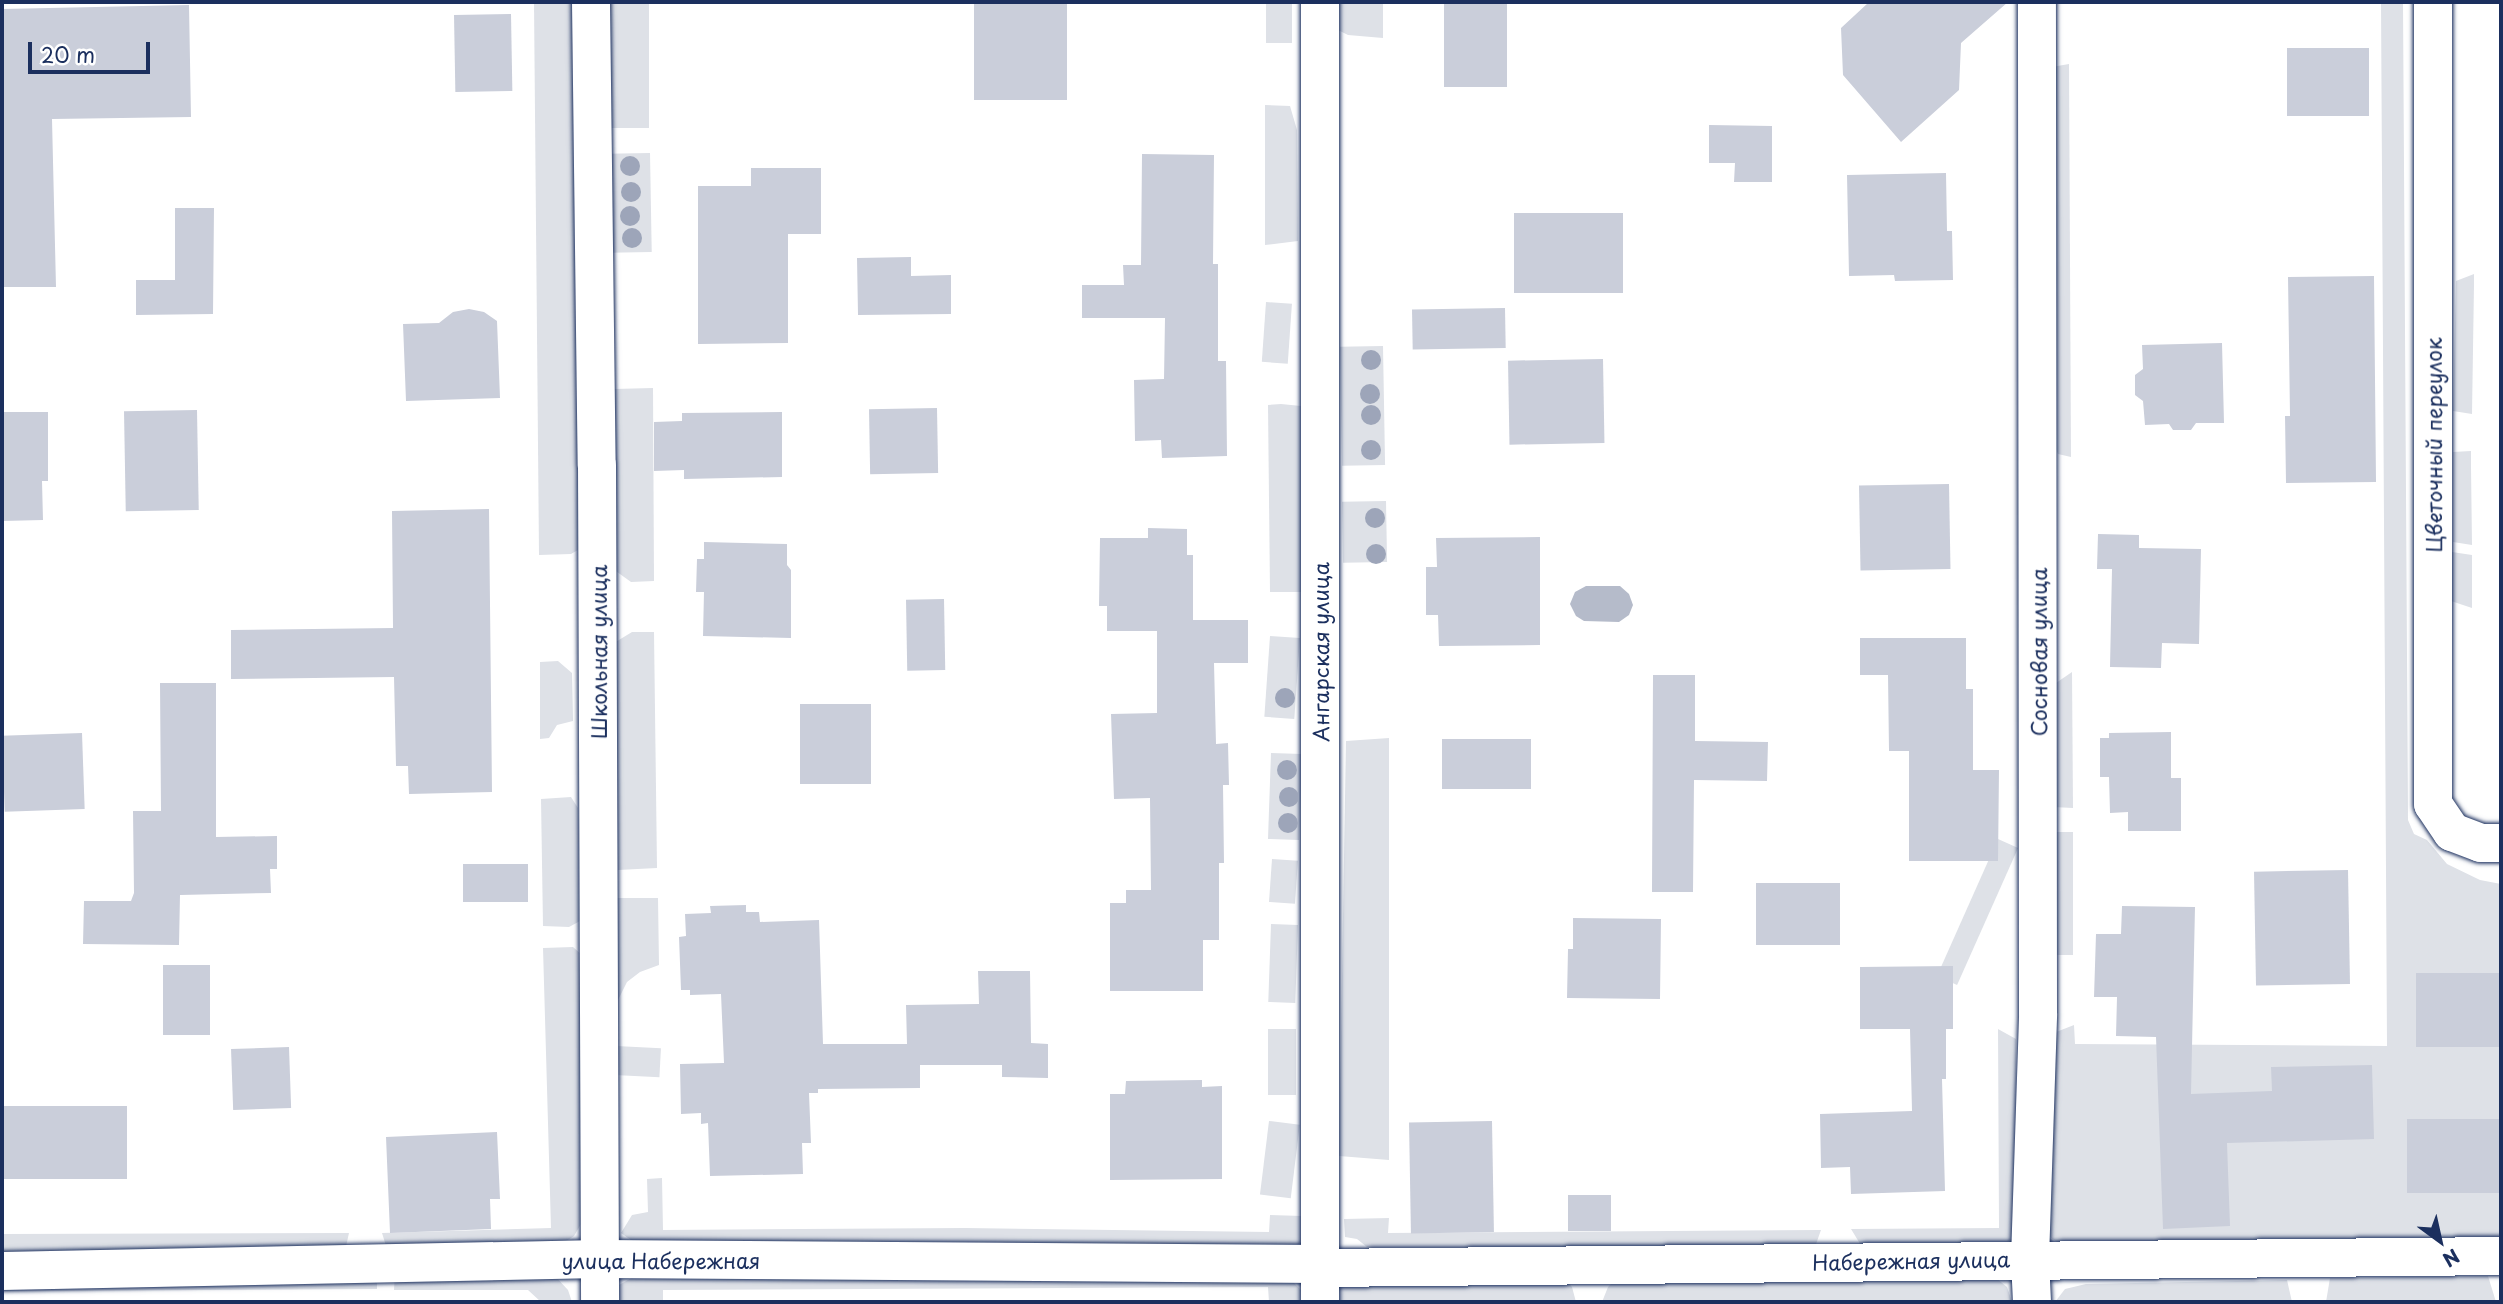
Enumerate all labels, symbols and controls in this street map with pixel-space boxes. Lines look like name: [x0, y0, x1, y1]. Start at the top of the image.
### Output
scale bar: [32, 28, 154, 72]
text: 20 m: [41, 38, 95, 70]
street label: Цветочный переулок: [2420, 338, 2446, 552]
street label: Ангарская улица: [1307, 562, 1333, 742]
street label: Школьная улица: [585, 564, 611, 740]
street label: Сосновая улица: [2025, 567, 2051, 737]
north arrow: [2405, 1206, 2475, 1276]
text: N: [2437, 1243, 2465, 1274]
street label: Набережная улица: [1811, 1246, 2011, 1274]
street label: улица Набережная: [561, 1247, 761, 1273]

